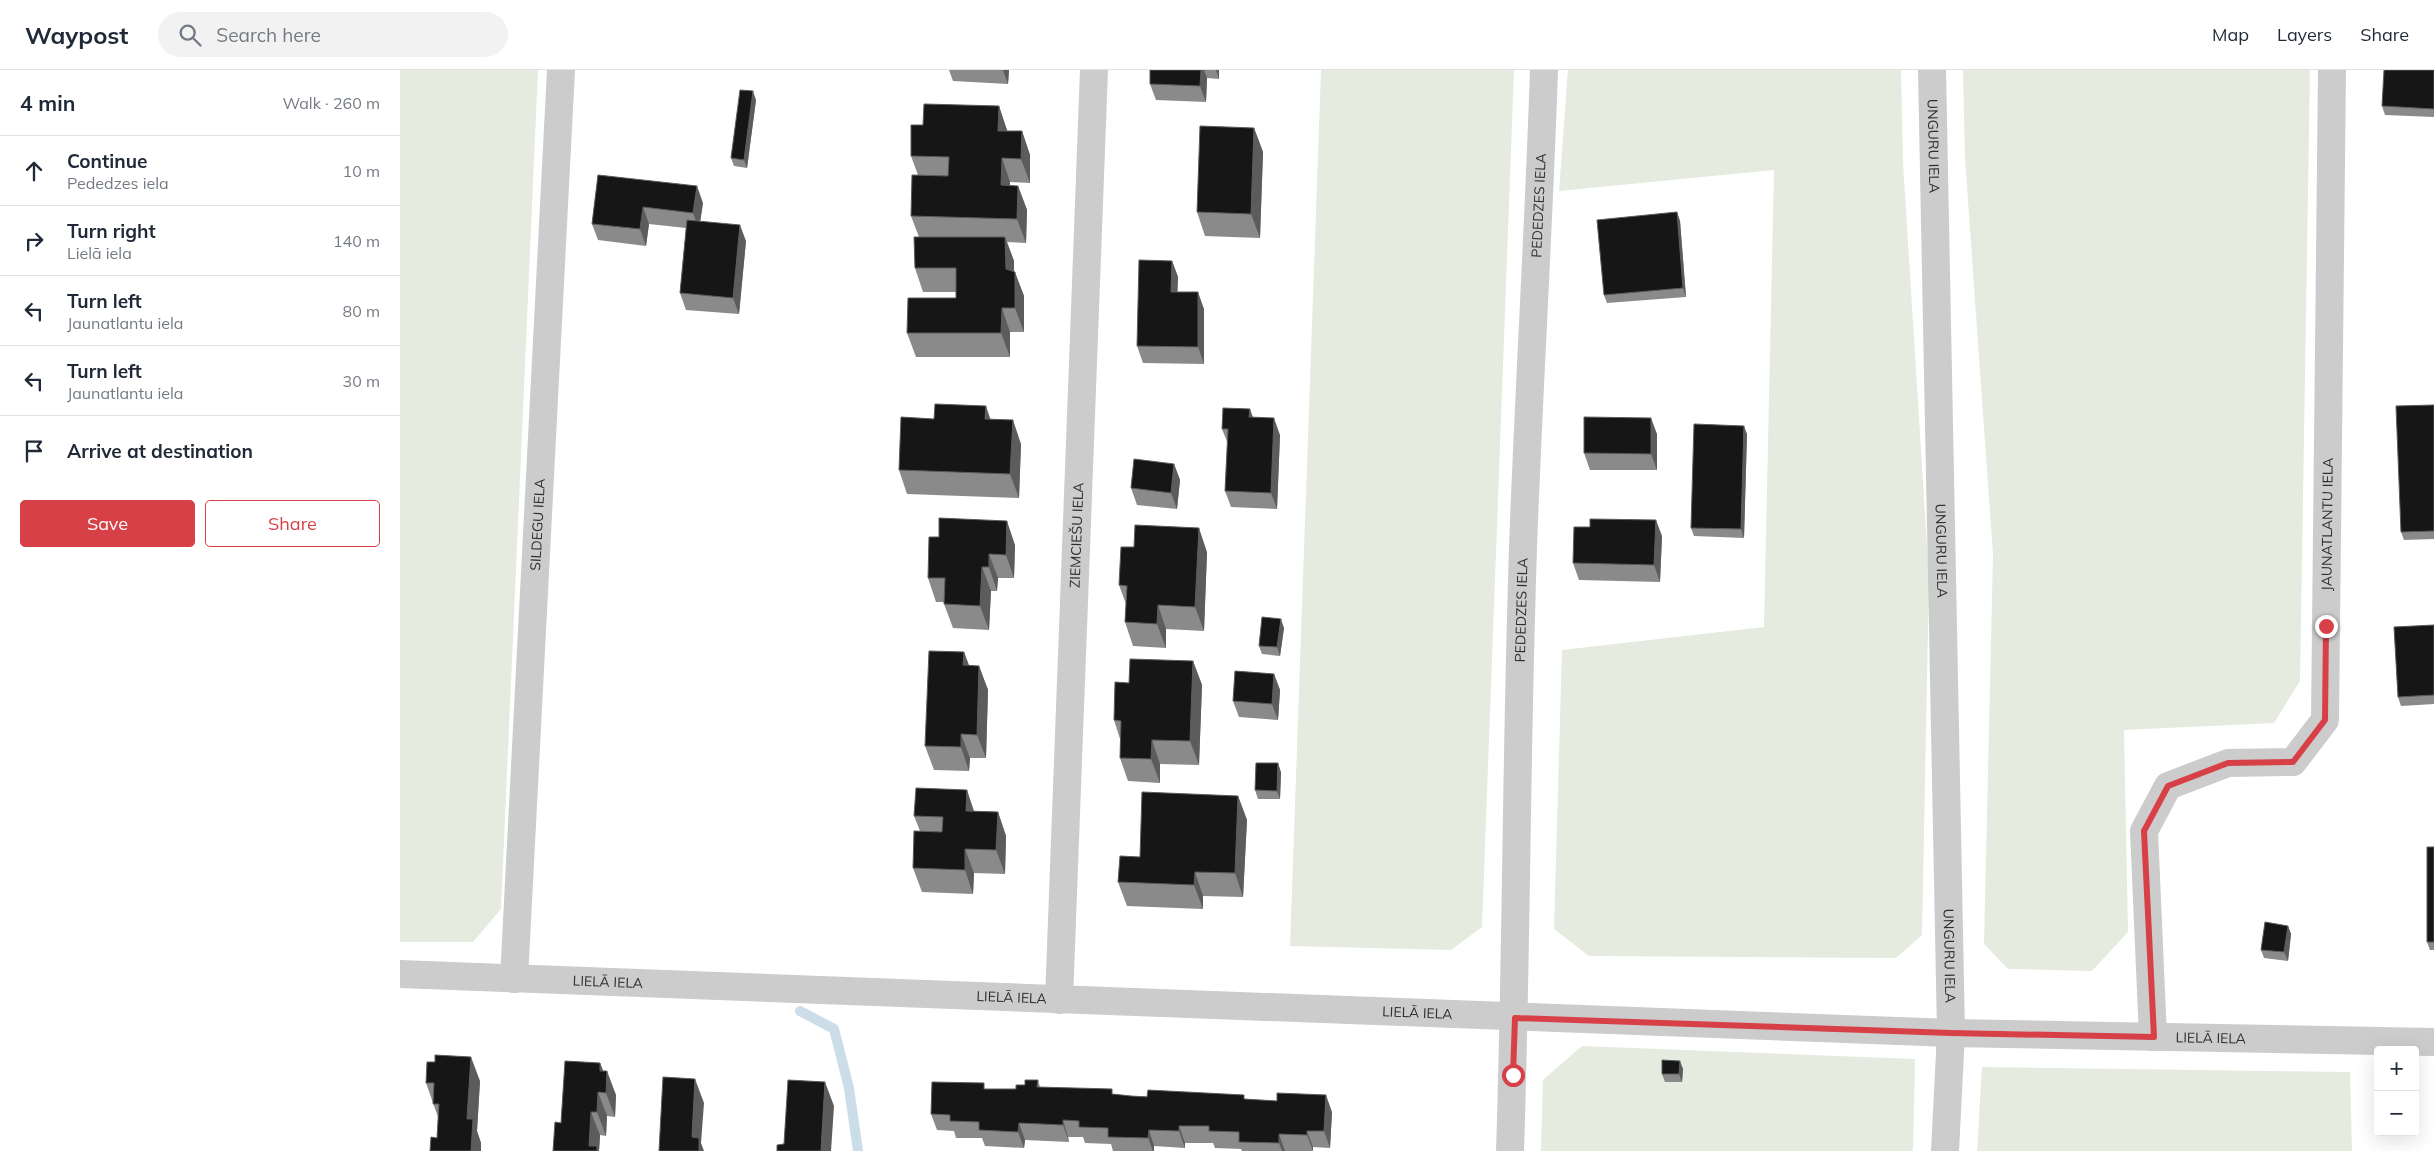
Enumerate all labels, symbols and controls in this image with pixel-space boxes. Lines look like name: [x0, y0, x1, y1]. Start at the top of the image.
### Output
search box: [158, 12, 508, 57]
text: Waypost: [25, 20, 128, 50]
icon: search: [176, 21, 204, 49]
text: Search here: [216, 23, 321, 47]
text: Map: [2212, 23, 2249, 46]
text: Layers: [2277, 23, 2332, 46]
text: Share: [2360, 23, 2409, 46]
text: 4 min: [20, 90, 75, 116]
text: Walk · 260 m: [282, 93, 380, 113]
street label: UNGURU IELA: [1924, 99, 1943, 194]
text: Continue: [67, 149, 147, 173]
street label: PEDEDZES IELA: [1527, 152, 1550, 258]
icon: ahead: [20, 157, 48, 185]
text: 10 m: [343, 161, 380, 181]
text: Pededzes iela: [67, 173, 169, 193]
text: Turn right: [67, 219, 156, 243]
icon: right: [20, 227, 48, 255]
text: 140 m: [333, 231, 380, 251]
text: Lielā iela: [67, 243, 132, 263]
text: Turn left: [67, 289, 142, 313]
icon: left: [20, 297, 48, 325]
text: 80 m: [343, 301, 380, 321]
text: Jaunatlantu iela: [67, 313, 183, 333]
text: Turn left: [67, 359, 142, 383]
icon: left: [20, 367, 48, 395]
text: 30 m: [343, 371, 380, 391]
text: Jaunatlantu iela: [67, 383, 183, 403]
icon: arrive: [20, 437, 48, 465]
text: Arrive at destination: [67, 439, 253, 463]
street label: JAUNATLANTU IELA: [2317, 457, 2337, 591]
street label: SILDEGU IELA: [526, 477, 549, 571]
street label: ZIEMCIEŠU IELA: [1066, 481, 1087, 588]
button: Save: [20, 500, 195, 547]
button: Share: [205, 500, 380, 547]
street label: UNGURU IELA: [1932, 504, 1951, 599]
street label: PEDEDZES IELA: [1511, 557, 1532, 663]
route end: [2315, 615, 2338, 638]
street label: UNGURU IELA: [1940, 909, 1959, 1004]
street label: LIELĀ IELA: [572, 972, 644, 992]
street label: LIELĀ IELA: [976, 987, 1048, 1008]
street label: LIELĀ IELA: [1382, 1002, 1453, 1023]
street label: LIELĀ IELA: [2175, 1028, 2247, 1048]
map controls: [2374, 1046, 2419, 1136]
button: +: [2374, 1046, 2419, 1091]
route start: [1502, 1064, 1525, 1087]
button: −: [2374, 1091, 2419, 1136]

